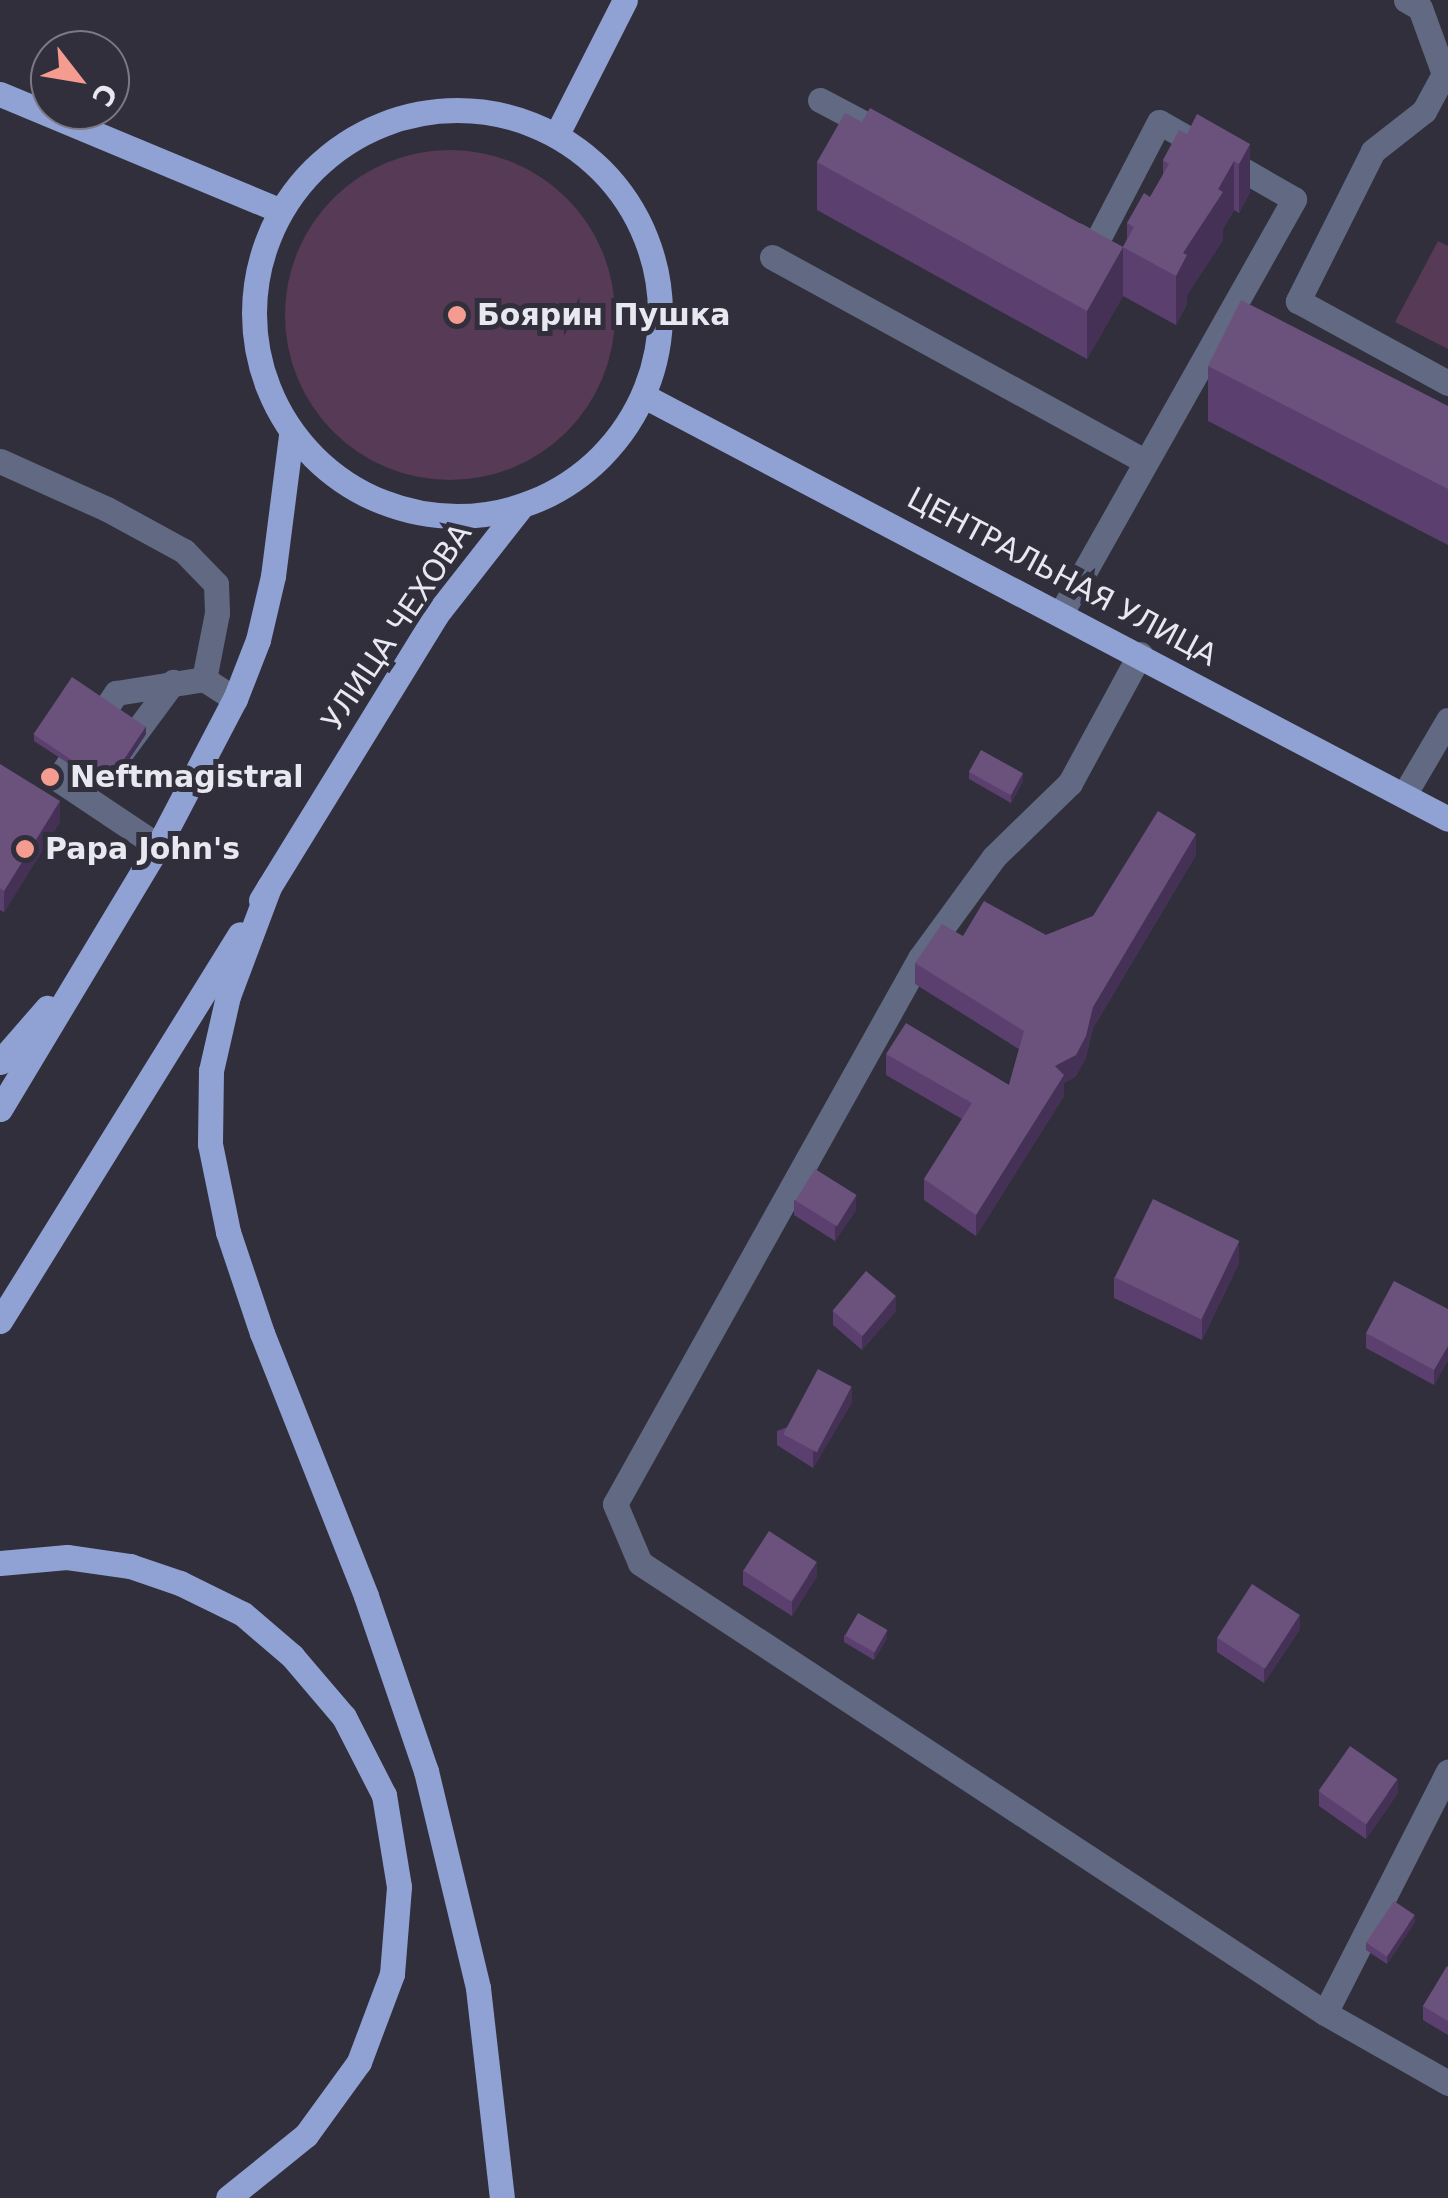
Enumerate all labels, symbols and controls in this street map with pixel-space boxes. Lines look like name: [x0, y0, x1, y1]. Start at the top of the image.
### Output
north arrow: [30, 30, 130, 130]
text: С: [85, 77, 124, 112]
place label: Боярин Пушка: [477, 297, 731, 333]
marker: Боярин Пушка: [446, 304, 468, 326]
street label: ЦЕНТРАЛЬНАЯ УЛИЦА: [901, 480, 1223, 674]
street label: УЛИЦА ЧЕХОВА: [315, 517, 479, 737]
place label: Neftmagistral: [70, 759, 304, 795]
marker: Neftmagistral: [39, 766, 61, 788]
place label: Papa John's: [45, 831, 240, 867]
marker: Papa John's: [14, 838, 36, 860]

